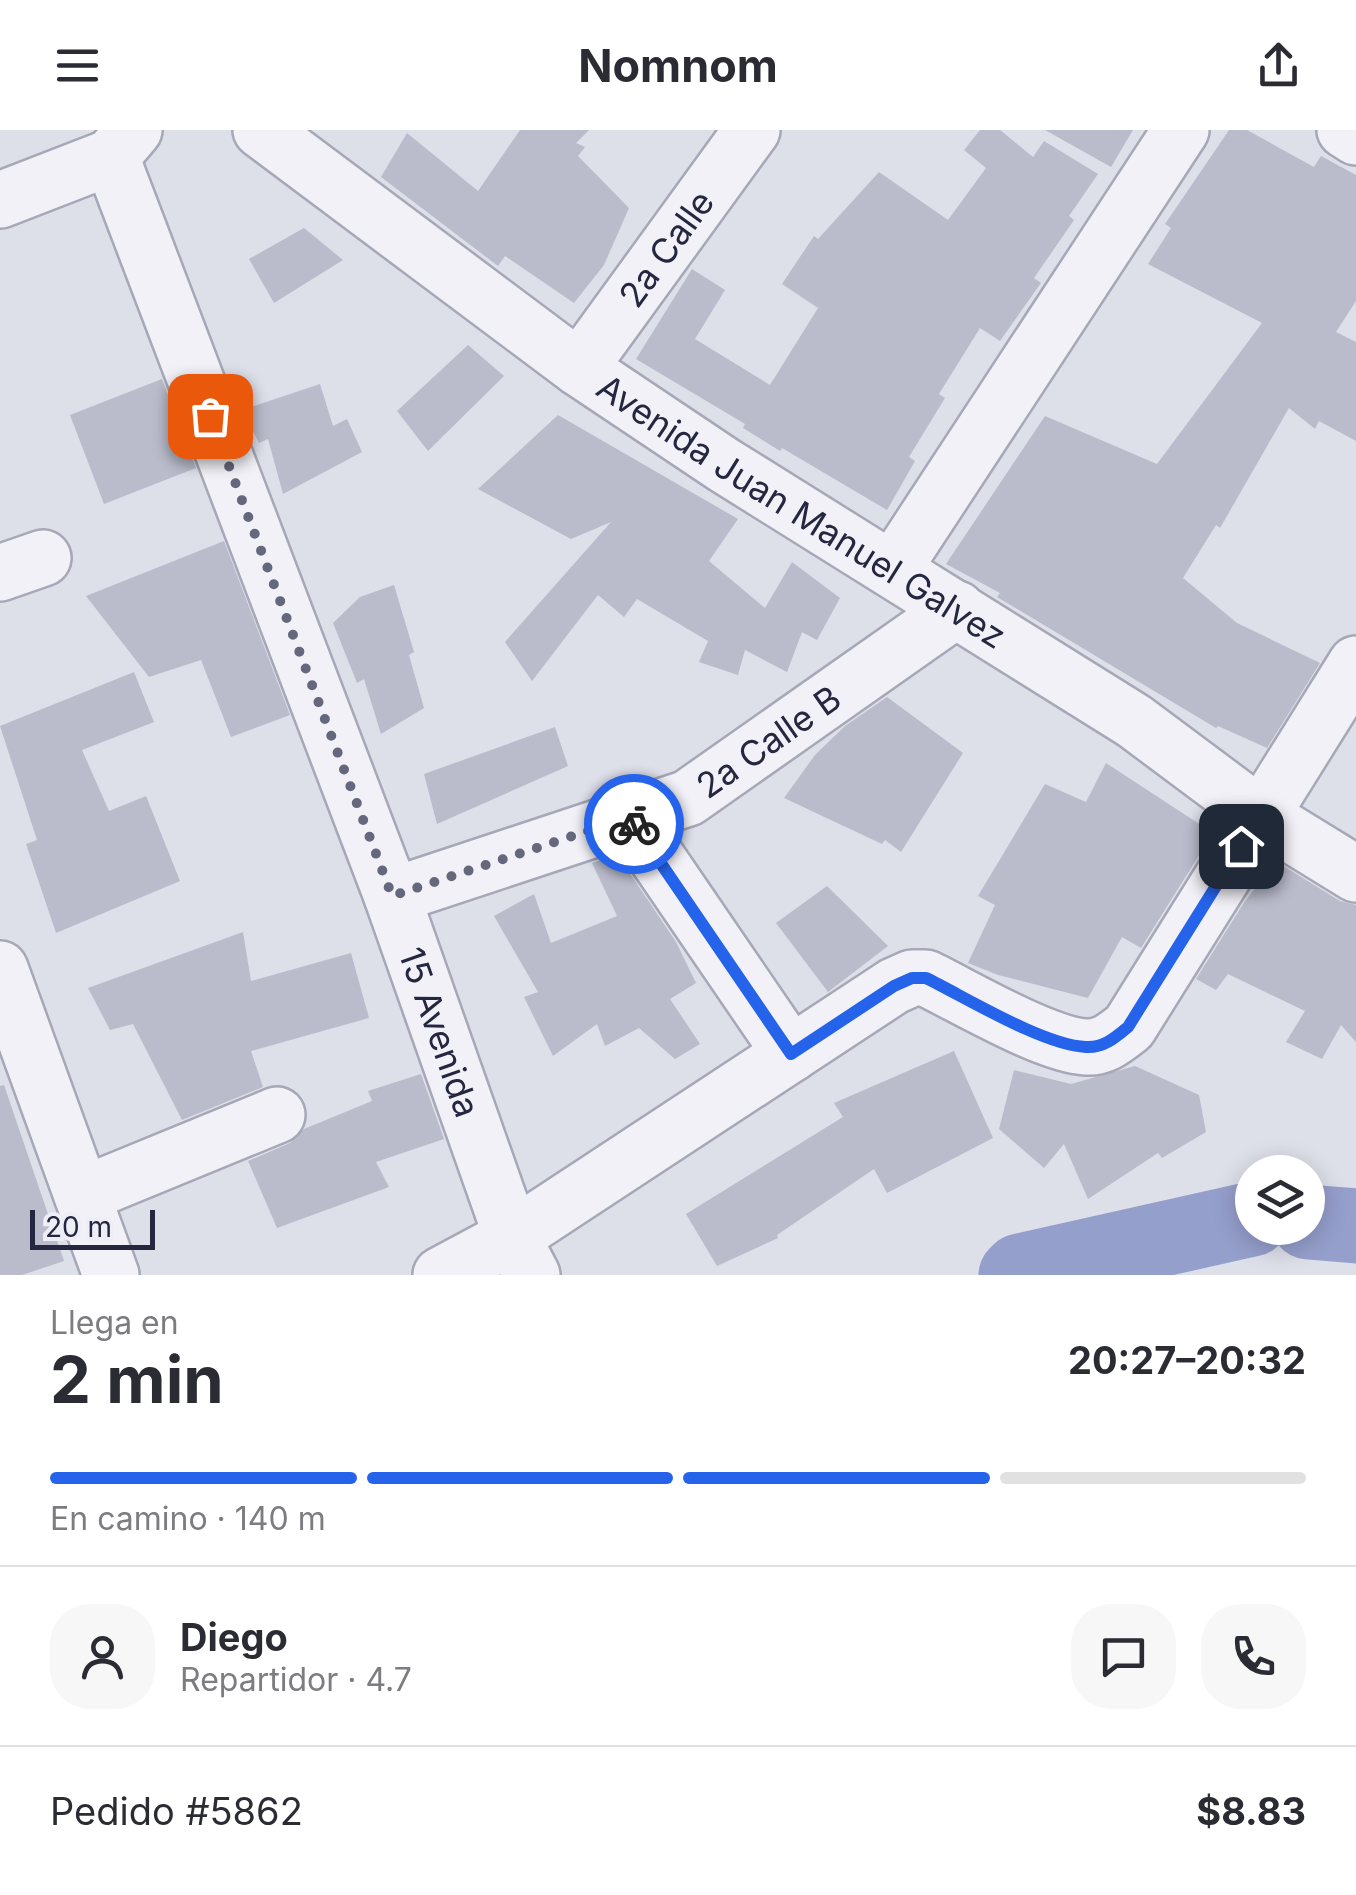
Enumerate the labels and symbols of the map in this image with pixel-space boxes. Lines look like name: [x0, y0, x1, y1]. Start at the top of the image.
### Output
street label: 2a Calle: [610, 182, 722, 315]
street label: Avenida Juan Manuel Galvez: [589, 365, 1014, 657]
pin: [168, 374, 253, 459]
street label: 2a Calle B: [688, 677, 848, 807]
courier: [584, 774, 684, 874]
pin: [1199, 804, 1284, 889]
street label: 15 Avenida: [391, 942, 489, 1123]
scale bar: [30, 1205, 155, 1250]

